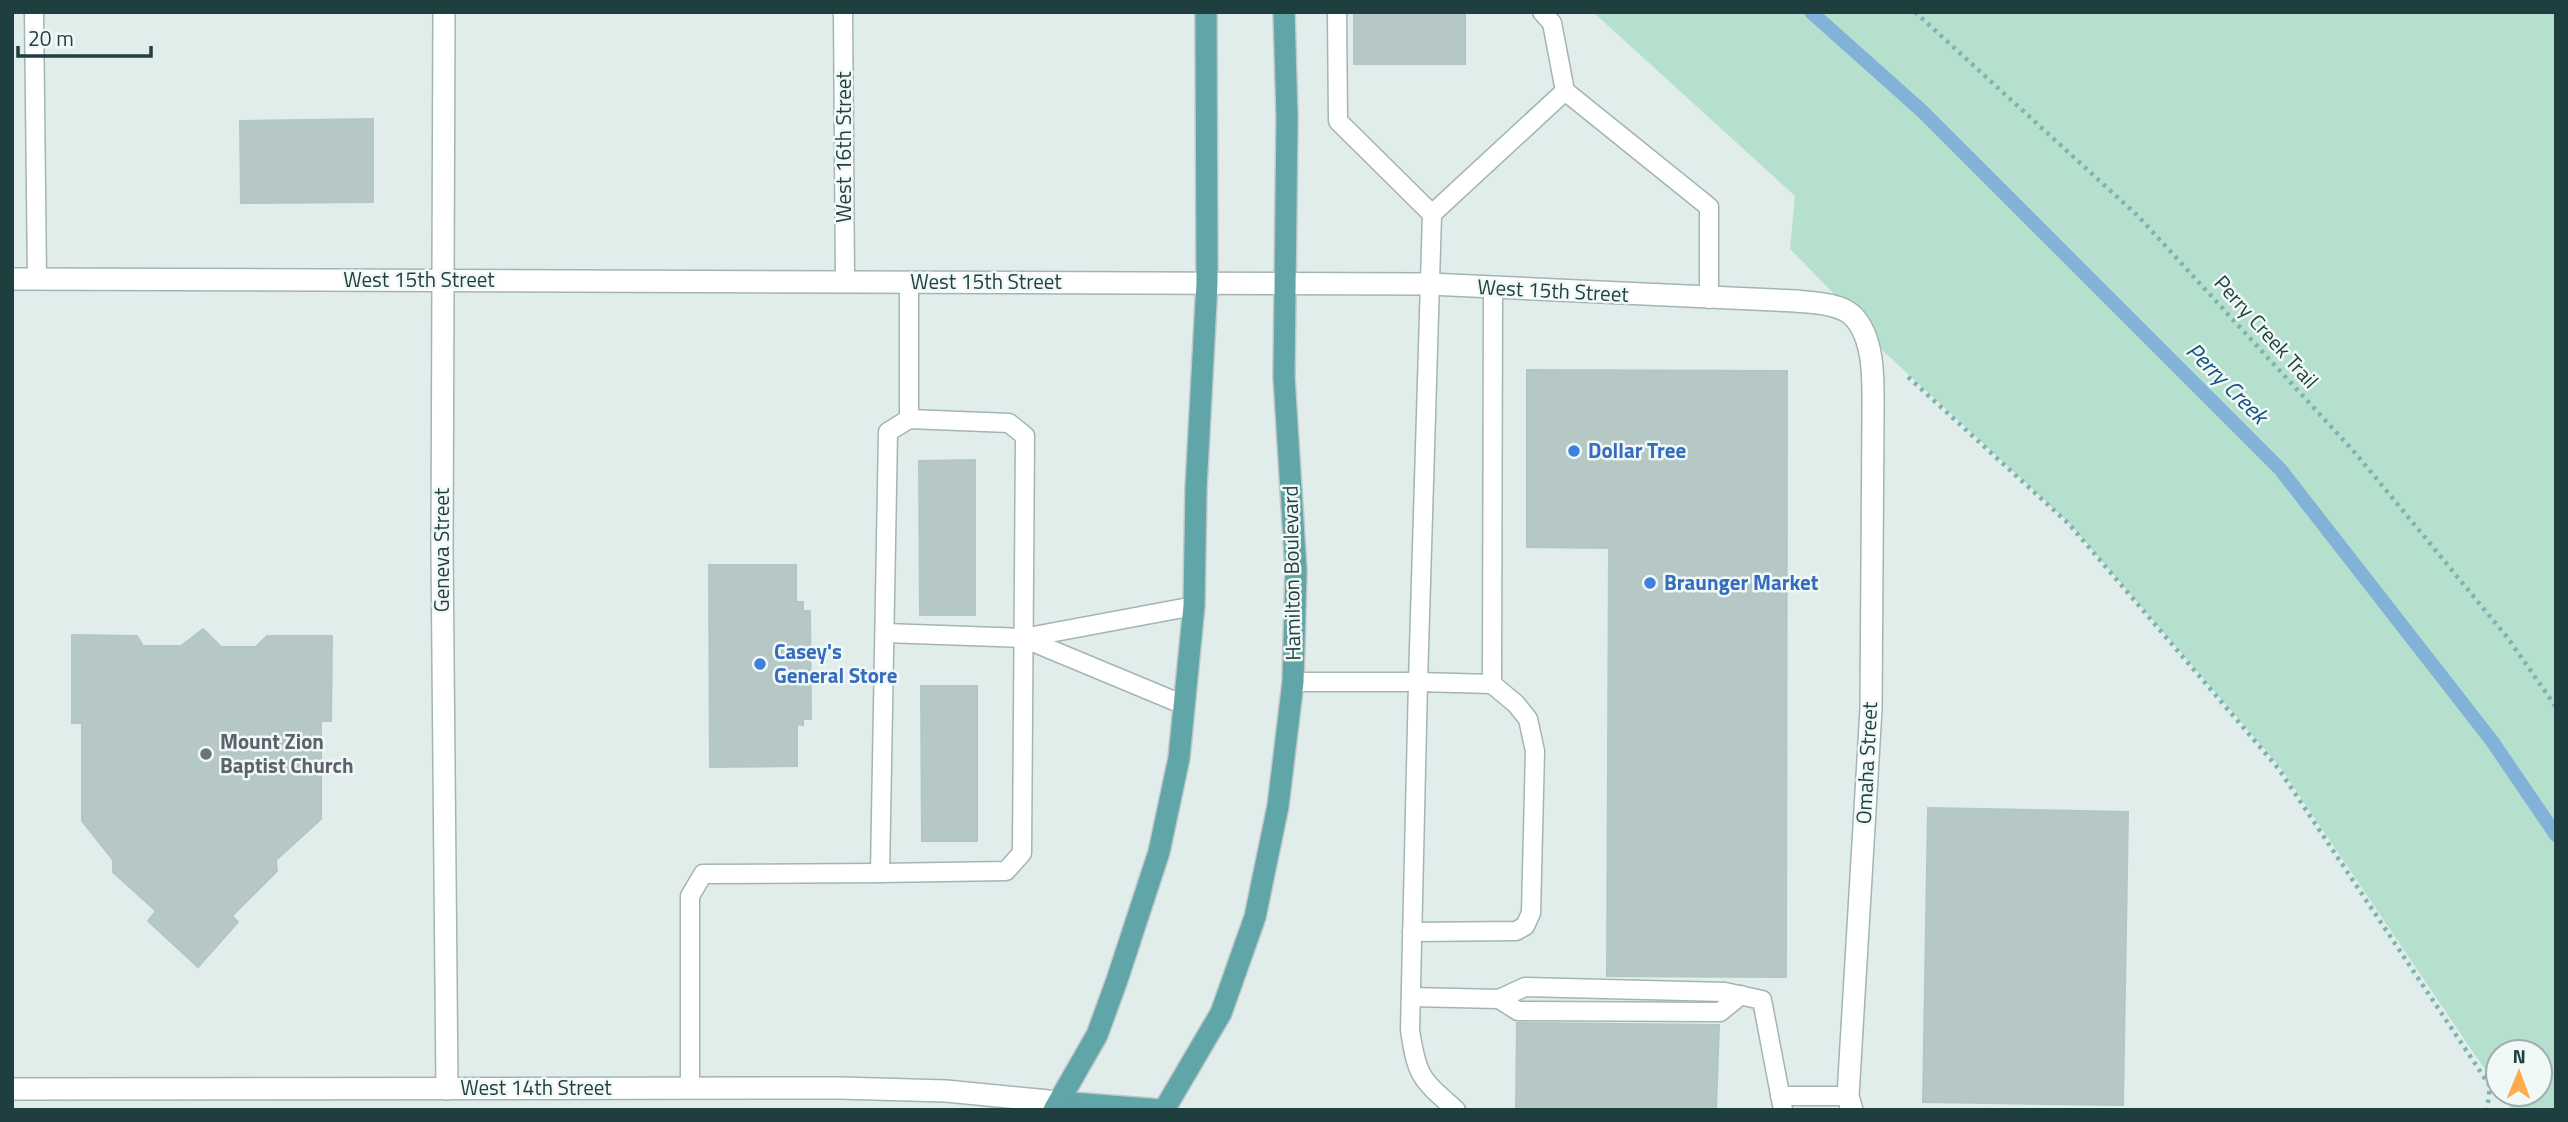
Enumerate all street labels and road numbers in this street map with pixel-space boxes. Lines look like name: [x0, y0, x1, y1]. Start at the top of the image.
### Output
street label: West 16th Street: [827, 71, 859, 223]
street label: West 15th Street: [343, 263, 495, 295]
street label: West 15th Street: [910, 265, 1062, 297]
street label: West 15th Street: [1477, 270, 1630, 310]
street label: Perry Creek Trail: [2209, 270, 2323, 394]
street label: Hamilton Boulevard: [1273, 485, 1309, 661]
street label: Geneva Street: [425, 487, 457, 612]
street label: Omaha Street: [1847, 700, 1885, 825]
street label: West 14th Street: [460, 1071, 612, 1103]

